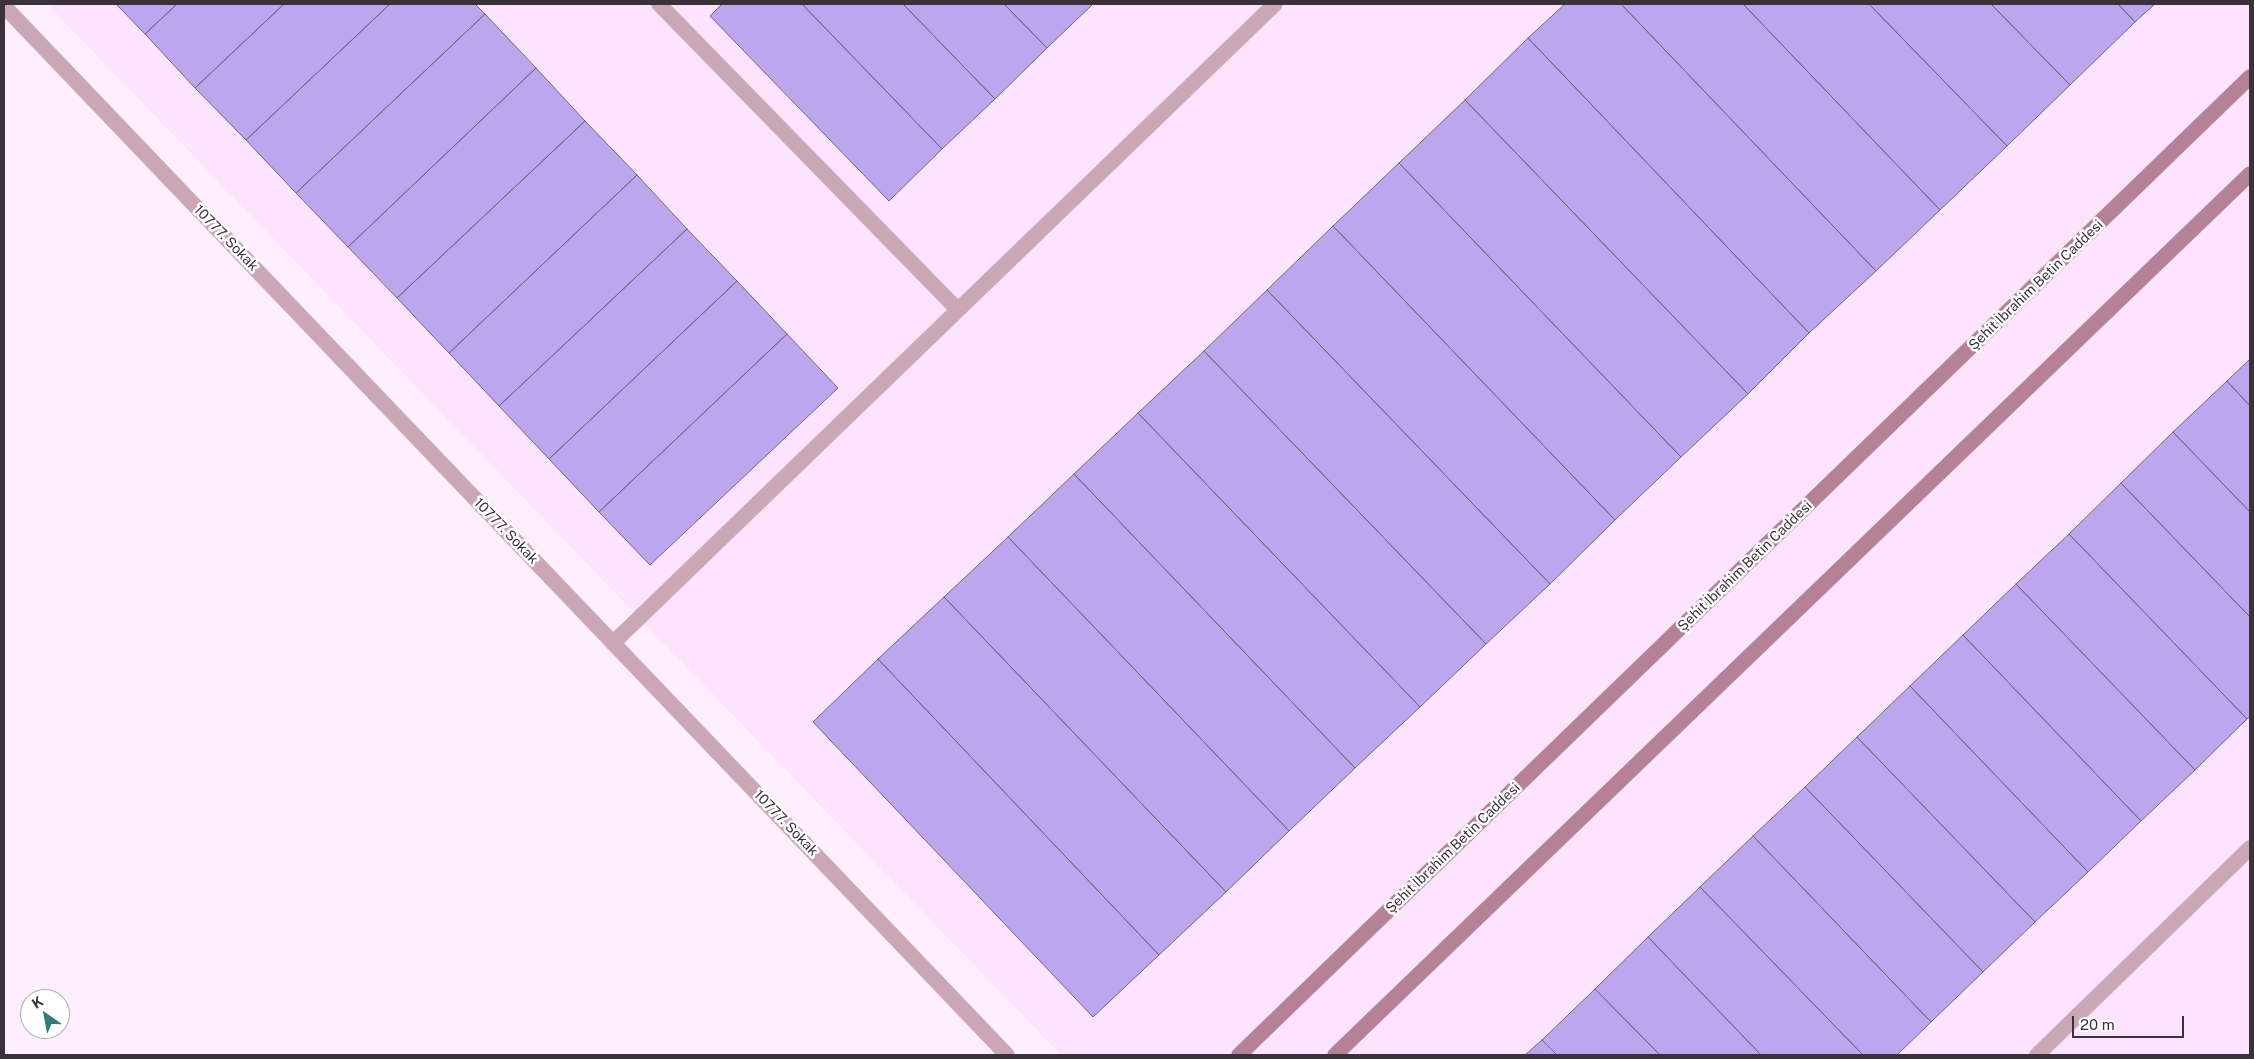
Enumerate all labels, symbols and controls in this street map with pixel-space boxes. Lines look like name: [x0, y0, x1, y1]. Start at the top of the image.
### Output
street label: 10777. Sokak: [190, 202, 262, 274]
street label: Şehit İbrahim Betin Caddesi: [1965, 216, 2107, 354]
street label: 10777. Sokak: [470, 495, 542, 567]
street label: Şehit İbrahim Betin Caddesi: [1674, 497, 1816, 635]
street label: Şehit İbrahim Betin Caddesi: [1382, 779, 1524, 917]
street label: 10777. Sokak: [750, 787, 822, 859]
north arrow: [20, 989, 70, 1039]
text: K: [29, 993, 46, 1012]
scale bar: [2074, 1006, 2186, 1038]
text: 20 m: [2080, 1016, 2115, 1033]

